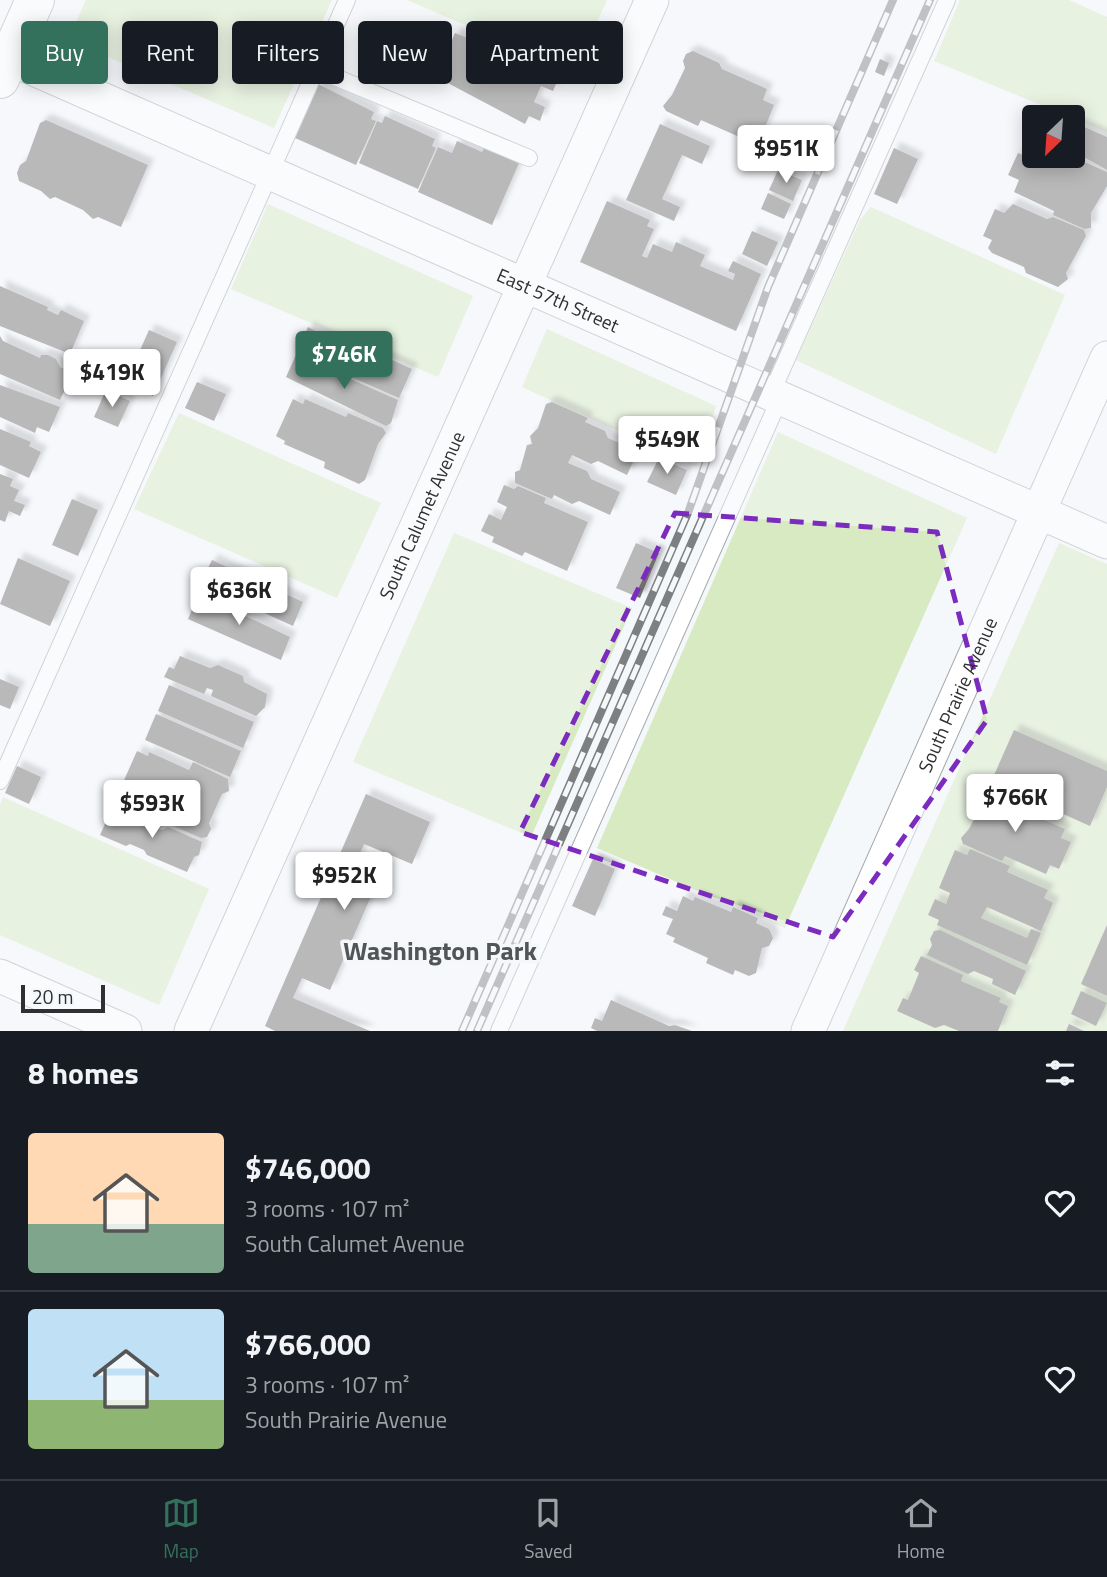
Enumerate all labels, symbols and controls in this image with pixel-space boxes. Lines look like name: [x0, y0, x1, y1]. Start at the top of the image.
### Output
chip: Buy: [21, 21, 108, 84]
chip: Rent: [122, 21, 218, 84]
chip: Filters: [232, 21, 344, 84]
chip: New: [358, 21, 452, 84]
chip: Apartment: [466, 21, 623, 84]
north arrow: [1022, 105, 1085, 168]
map controls: [1022, 105, 1085, 168]
pin: $951K: [737, 125, 835, 185]
text: $951K: [753, 130, 819, 165]
street label: East 57th Street: [492, 260, 624, 339]
pin: $746K: [295, 332, 393, 391]
text: $746K: [311, 336, 377, 371]
pin: $419K: [63, 350, 161, 409]
text: $419K: [79, 354, 145, 389]
pin: $549K: [618, 416, 716, 476]
text: $549K: [634, 421, 700, 456]
street label: South Calumet Avenue: [371, 426, 471, 604]
pin: $636K: [190, 568, 288, 627]
text: $636K: [206, 572, 272, 607]
street label: South Prairie Avenue: [910, 612, 1004, 777]
pin: $766K: [966, 774, 1064, 834]
text: $766K: [982, 779, 1048, 814]
pin: $593K: [103, 780, 201, 840]
text: $593K: [119, 785, 185, 820]
pin: $952K: [295, 852, 393, 912]
text: $952K: [311, 857, 377, 892]
district label: Washington Park: [343, 931, 537, 970]
scale bar: [21, 982, 105, 1014]
text: 20 m: [32, 982, 73, 1011]
text: 8 homes: [28, 1050, 139, 1096]
icon: filters: [1041, 1054, 1079, 1092]
text: $746,000: [245, 1145, 371, 1191]
icon: home: [84, 1161, 168, 1245]
icon: heart: [1041, 1184, 1079, 1222]
text: 3 rooms · 107 m²: [245, 1191, 409, 1226]
text: South Calumet Avenue: [245, 1226, 465, 1261]
text: $766,000: [245, 1321, 371, 1367]
icon: home: [84, 1337, 168, 1421]
icon: heart: [1041, 1360, 1079, 1398]
text: 3 rooms · 107 m²: [245, 1367, 409, 1402]
text: South Prairie Avenue: [245, 1402, 447, 1437]
tab: Map: [162, 1494, 200, 1565]
tab: Saved: [524, 1494, 573, 1565]
tab: Home: [897, 1494, 945, 1565]

